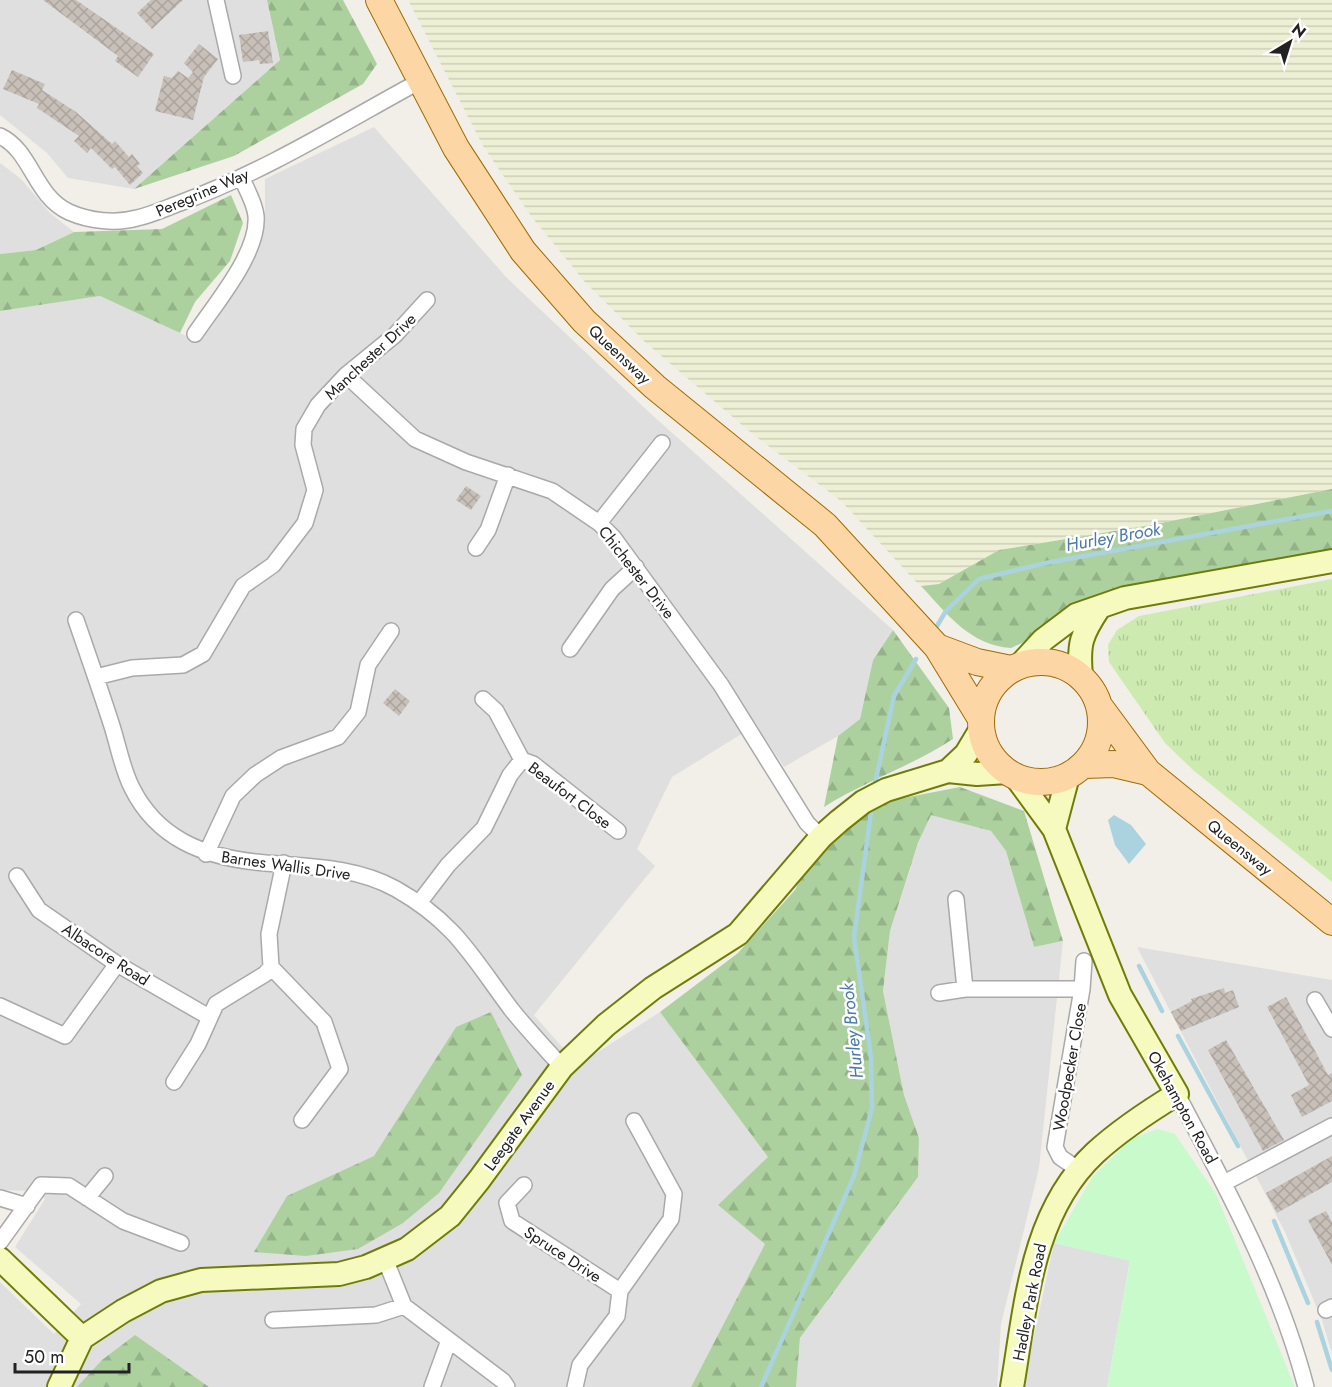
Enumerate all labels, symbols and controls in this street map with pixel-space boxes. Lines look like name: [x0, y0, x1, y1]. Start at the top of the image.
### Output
north arrow: [1260, 12, 1320, 72]
text: N: [1287, 18, 1311, 44]
street label: Peregrine Way: [152, 162, 253, 222]
street label: Manchester Drive: [319, 308, 421, 405]
street label: Queensway: [583, 319, 657, 390]
water label: Hurley Brook: [1064, 516, 1164, 558]
street label: Chichester Drive: [593, 521, 680, 624]
street label: Beaufort Close: [523, 756, 616, 834]
street label: Queensway: [1202, 814, 1278, 881]
street label: Barnes Wallis Drive: [220, 845, 352, 886]
street label: Albacore Road: [57, 917, 154, 991]
water label: Hurley Brook: [834, 981, 870, 1080]
street label: Woodpecker Close: [1047, 1001, 1092, 1133]
street label: Okehampton Road: [1142, 1047, 1223, 1168]
street label: Leegate Avenue: [479, 1075, 560, 1175]
street label: Spruce Drive: [520, 1221, 606, 1288]
street label: Hadley Park Road: [1007, 1241, 1052, 1363]
scale bar: [15, 1336, 129, 1374]
text: 50 m: [24, 1344, 64, 1370]

